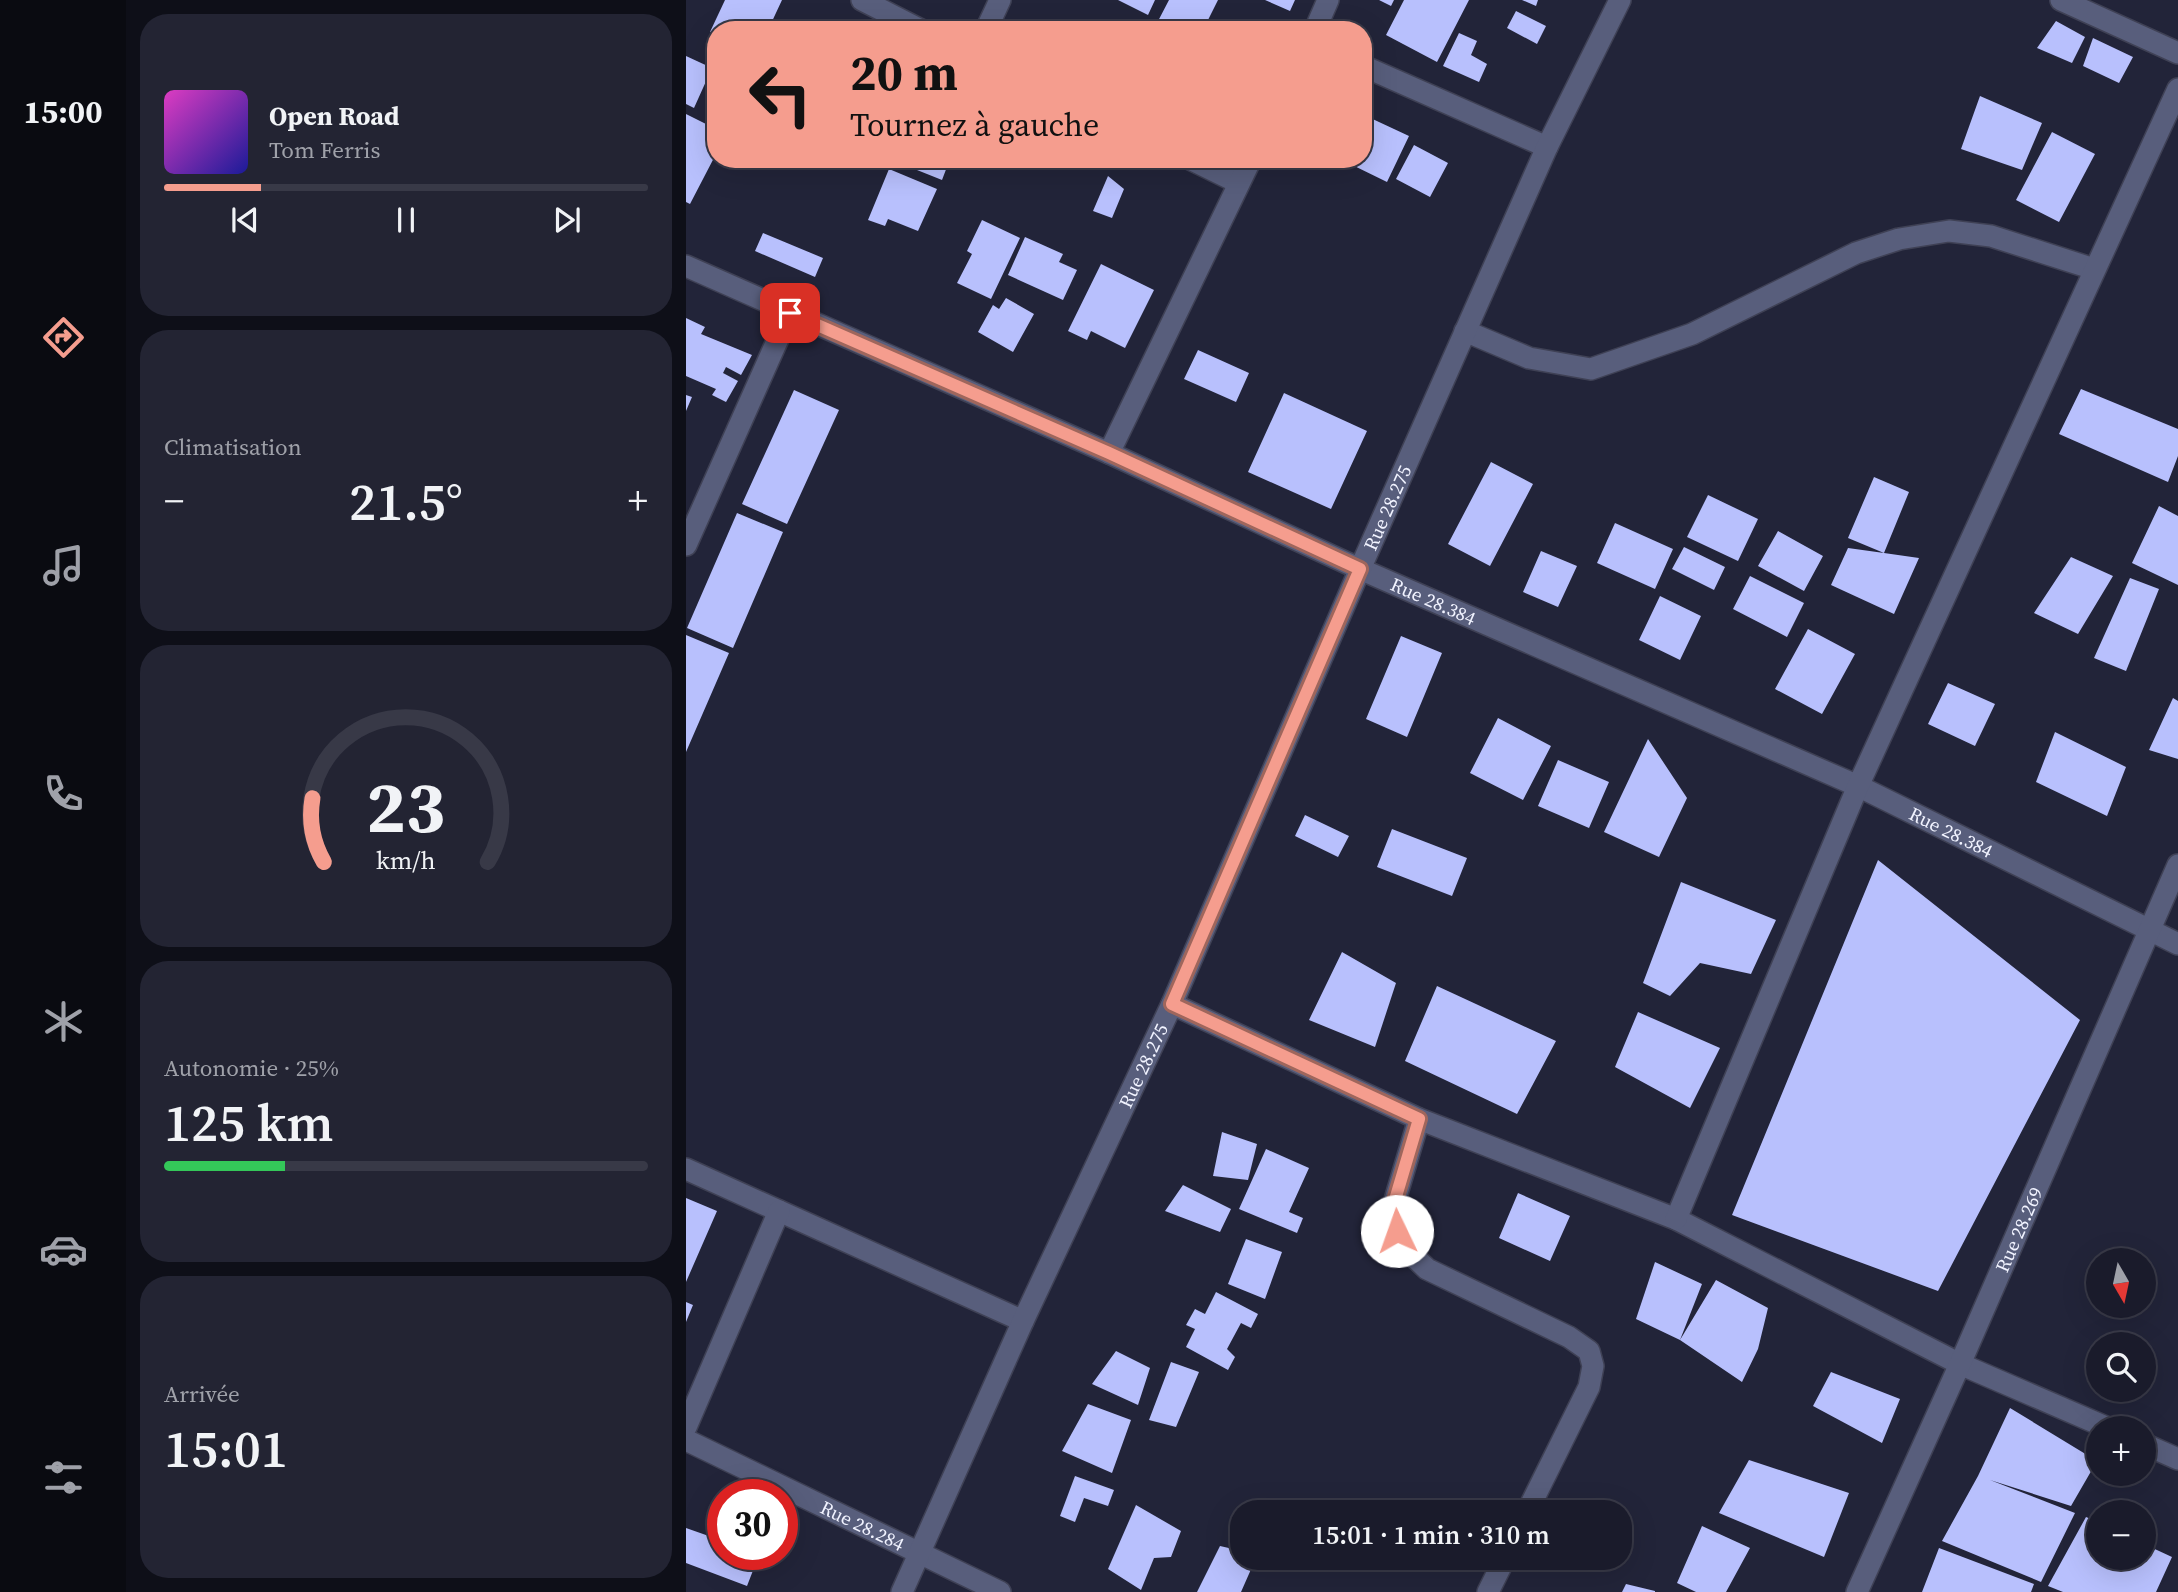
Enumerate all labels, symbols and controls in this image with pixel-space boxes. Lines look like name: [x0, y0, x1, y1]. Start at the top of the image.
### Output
text: 20 m: [850, 39, 958, 106]
icon: left: [735, 49, 826, 140]
text: 15:00: [24, 90, 102, 134]
text: Open Road: [269, 98, 400, 134]
text: Tournez à gauche: [850, 103, 1099, 147]
text: Tom Ferris: [269, 134, 380, 166]
icon: previous: [226, 201, 264, 239]
icon: pause: [387, 201, 425, 239]
icon: next: [548, 201, 586, 239]
pin: [760, 283, 820, 343]
icon: arrive: [771, 294, 809, 332]
icon: directions: [39, 313, 88, 362]
text: Climatisation: [164, 431, 302, 463]
street label: Rue 28.275: [1357, 461, 1417, 554]
text: 21.5°: [349, 466, 463, 537]
text: −: [164, 475, 184, 527]
text: +: [628, 475, 648, 527]
icon: music: [39, 541, 88, 590]
street label: Rue 28.384: [1387, 571, 1480, 631]
text: 23: [367, 757, 445, 856]
icon: phone: [39, 769, 88, 818]
street label: Rue 28.384: [1905, 800, 1998, 864]
text: km/h: [376, 843, 436, 877]
icon: climate: [39, 997, 88, 1046]
street label: Rue 28.275: [1112, 1019, 1174, 1112]
text: Autonomie · 25%: [164, 1052, 339, 1084]
text: 125 km: [164, 1087, 333, 1158]
street label: Rue 28.269: [1989, 1183, 2049, 1276]
position arrow: [1360, 1194, 1434, 1268]
icon: car: [39, 1225, 88, 1274]
north arrow: [2086, 1248, 2156, 1318]
map controls: [2086, 1248, 2156, 1570]
button: search: [2086, 1332, 2156, 1402]
text: Arrivée: [164, 1378, 240, 1410]
text: 15:01: [164, 1413, 288, 1484]
button: +: [2086, 1416, 2156, 1486]
icon: filters: [39, 1453, 88, 1502]
speed limit sign: 30: [707, 1479, 798, 1570]
street label: Rue 28.284: [816, 1494, 909, 1557]
button: −: [2086, 1500, 2156, 1570]
text: 15:01 · 1 min · 310 m: [1312, 1517, 1550, 1553]

